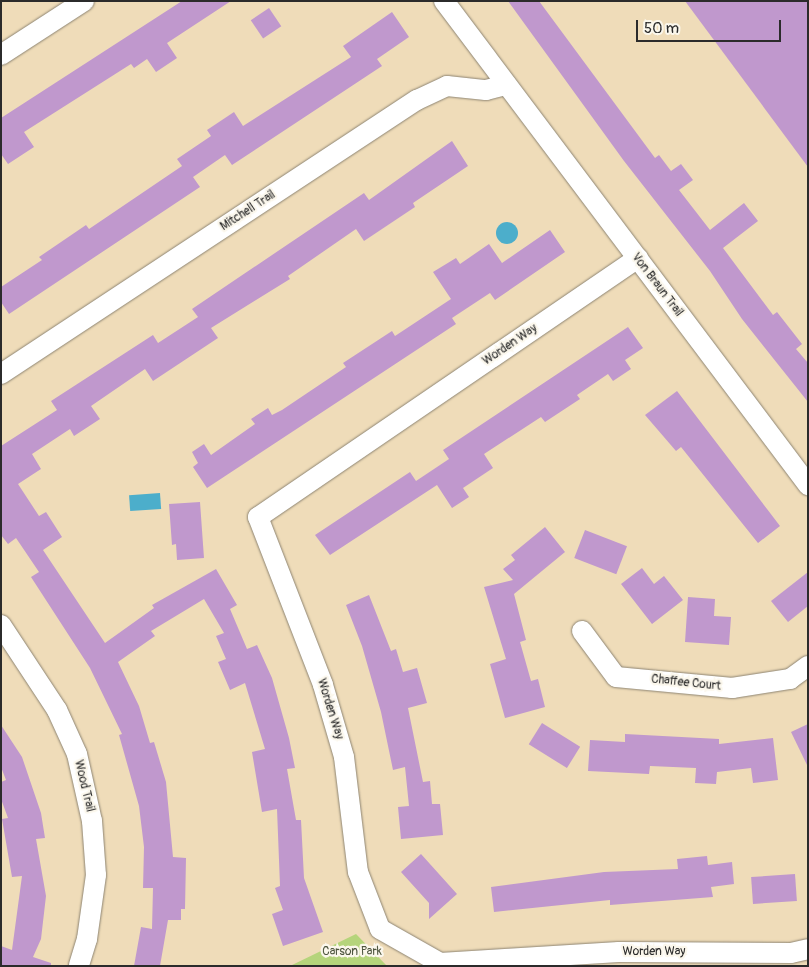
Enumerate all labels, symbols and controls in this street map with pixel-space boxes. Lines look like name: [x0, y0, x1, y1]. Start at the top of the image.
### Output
scale bar: [639, 10, 784, 42]
text: 50 m: [644, 19, 679, 38]
street label: Mitchell Trail: [218, 188, 278, 234]
street label: Von Braun Trail: [628, 250, 686, 320]
street label: Worden Way: [480, 321, 540, 369]
street label: Chaffee Court: [650, 672, 722, 694]
street label: Worden Way: [314, 677, 346, 741]
street label: Wood Trail: [71, 759, 97, 813]
park label: Carson Park: [322, 945, 382, 959]
street label: Worden Way: [623, 945, 685, 959]

